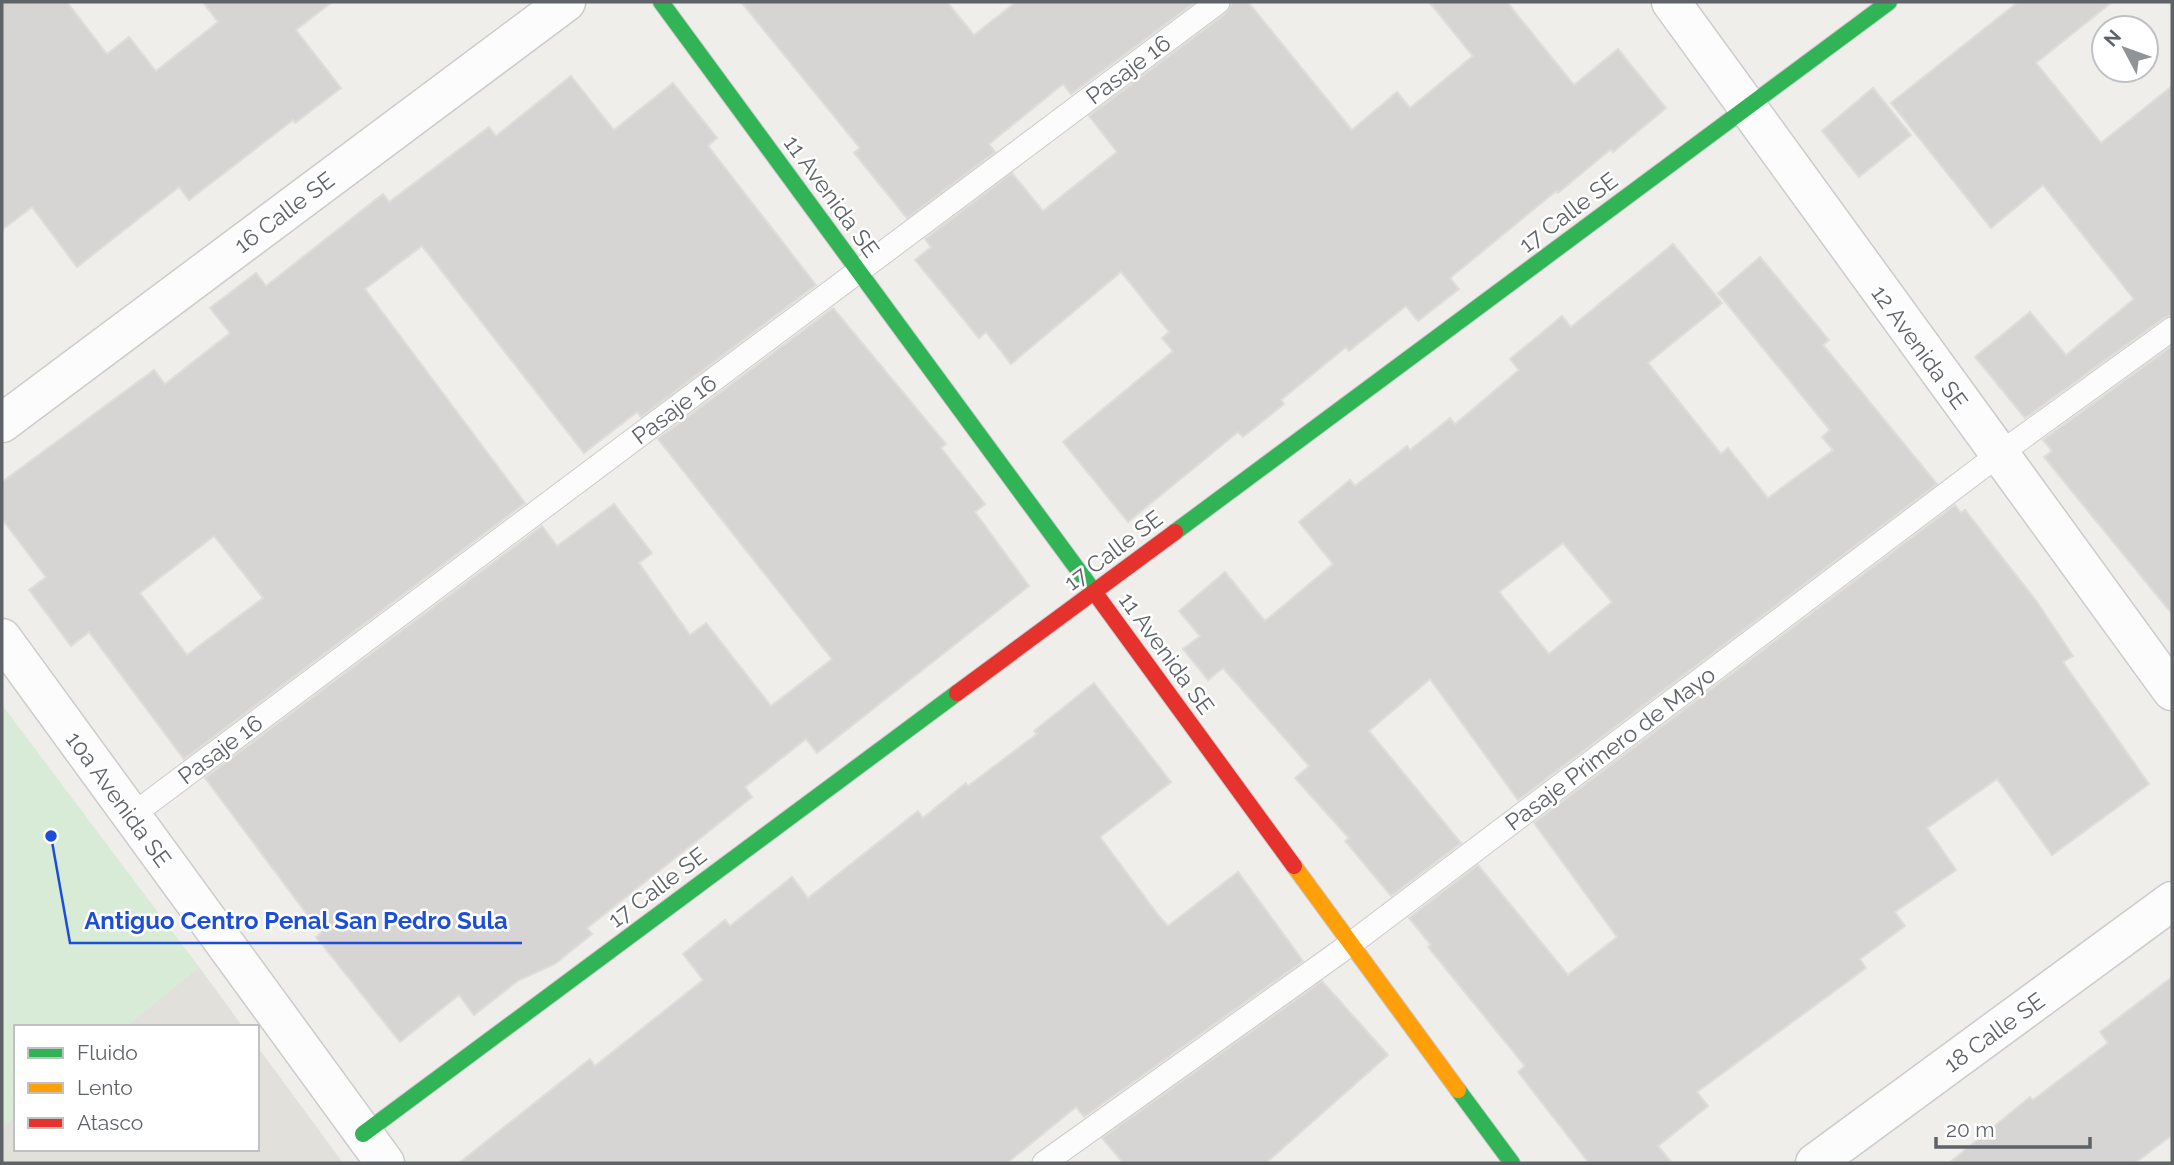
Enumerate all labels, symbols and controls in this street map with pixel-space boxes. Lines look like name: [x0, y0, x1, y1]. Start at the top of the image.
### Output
north arrow: [2090, 14, 2160, 84]
text: N: [2099, 25, 2125, 51]
street label: Pasaje 16: [1080, 29, 1176, 109]
street label: 11 Avenida SE: [779, 130, 885, 262]
street label: 16 Calle SE: [229, 166, 339, 258]
street label: 17 Calle SE: [1514, 166, 1622, 258]
street label: 12 Avenida SE: [1866, 280, 1974, 414]
street label: Pasaje 16: [626, 369, 722, 449]
street label: 17 Calle SE: [1059, 504, 1167, 596]
street label: 11 Avenida SE: [1114, 587, 1220, 719]
street label: Pasaje Primero de Mayo: [1500, 660, 1720, 836]
street label: Pasaje 16: [172, 709, 268, 789]
street label: 10a Avenida SE: [61, 726, 177, 872]
street label: 17 Calle SE: [603, 841, 711, 933]
callout: Antiguo Centro Penal San Pedro Sula: [70, 898, 522, 943]
text: Antiguo Centro Penal San Pedro Sula: [84, 906, 508, 935]
street label: 18 Calle SE: [1939, 987, 2049, 1077]
legend: [14, 1025, 259, 1151]
text: Fluido: [77, 1040, 138, 1065]
text: Lento: [77, 1075, 133, 1100]
scale bar: [1936, 1106, 2090, 1150]
text: Atasco: [77, 1110, 143, 1135]
text: 20 m: [1946, 1117, 1994, 1142]

